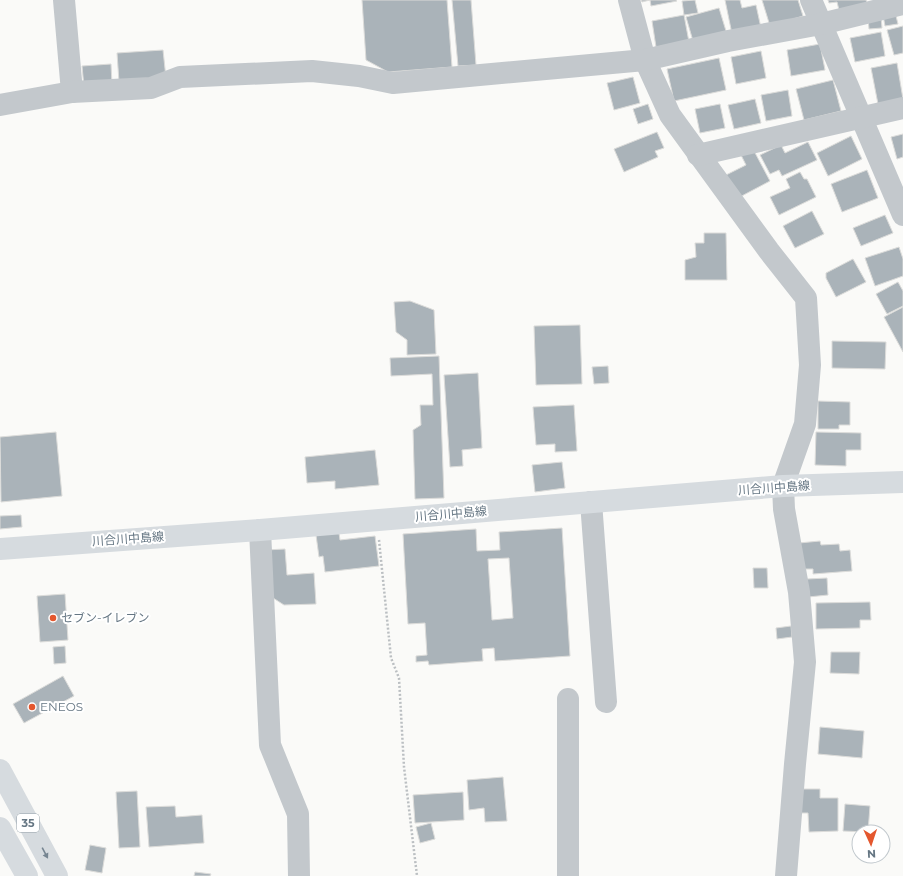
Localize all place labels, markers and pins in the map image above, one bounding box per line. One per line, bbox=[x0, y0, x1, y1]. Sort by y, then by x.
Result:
place label: セブン-イレブン bbox=[61, 610, 150, 625]
marker: セブン-イレブン bbox=[48, 613, 58, 623]
place label: ENEOS bbox=[40, 699, 83, 714]
marker: ENEOS bbox=[27, 702, 37, 712]

